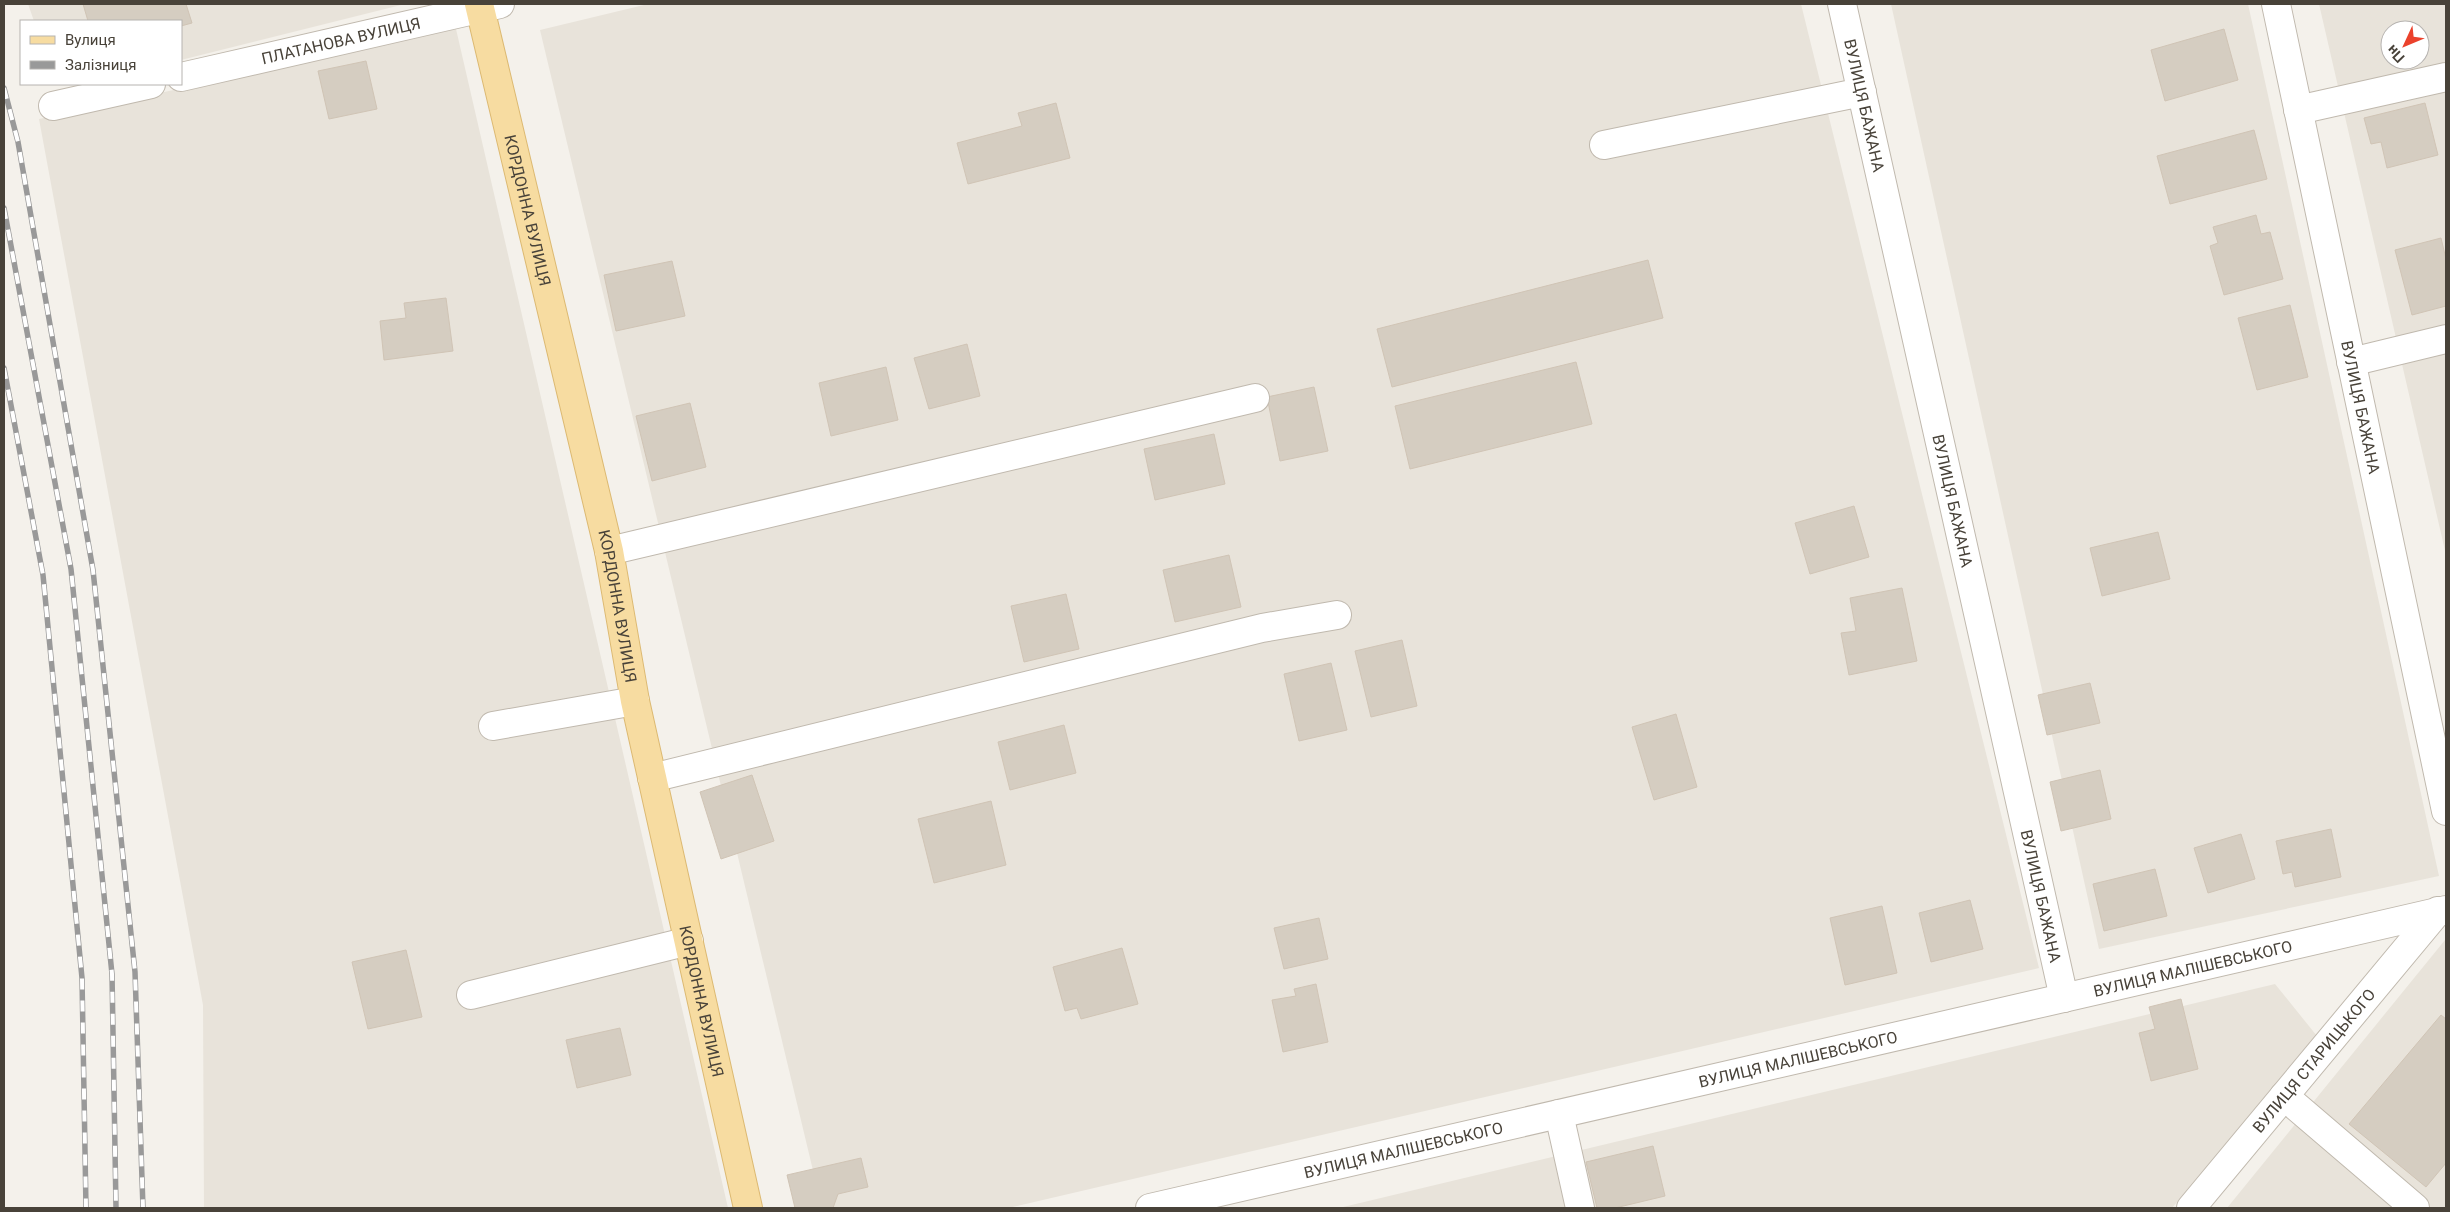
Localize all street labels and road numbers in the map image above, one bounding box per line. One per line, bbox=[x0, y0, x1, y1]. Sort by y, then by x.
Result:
street label: ПЛАТАНОВА ВУЛИЦЯ bbox=[260, 13, 422, 68]
street label: ВУЛИЦЯ БАЖАНА bbox=[1840, 37, 1888, 174]
street label: КОРДОННА ВУЛИЦЯ bbox=[500, 133, 555, 288]
street label: ВУЛИЦЯ БАЖАНА bbox=[2337, 339, 2384, 476]
street label: ВУЛИЦЯ БАЖАНА bbox=[1928, 433, 1977, 570]
street label: КОРДОННА ВУЛИЦЯ bbox=[594, 528, 641, 684]
street label: ВУЛИЦЯ БАЖАНА bbox=[2017, 828, 2065, 965]
street label: КОРДОННА ВУЛИЦЯ bbox=[675, 924, 728, 1079]
street label: ВУЛИЦЯ МАЛІШЕВСЬКОГО bbox=[2092, 937, 2294, 1001]
street label: ВУЛИЦЯ СТАРИЦЬКОГО bbox=[2249, 985, 2379, 1137]
street label: ВУЛИЦЯ МАЛІШЕВСЬКОГО bbox=[1697, 1027, 1900, 1092]
street label: ВУЛИЦЯ МАЛІШЕВСЬКОГО bbox=[1302, 1118, 1505, 1182]

